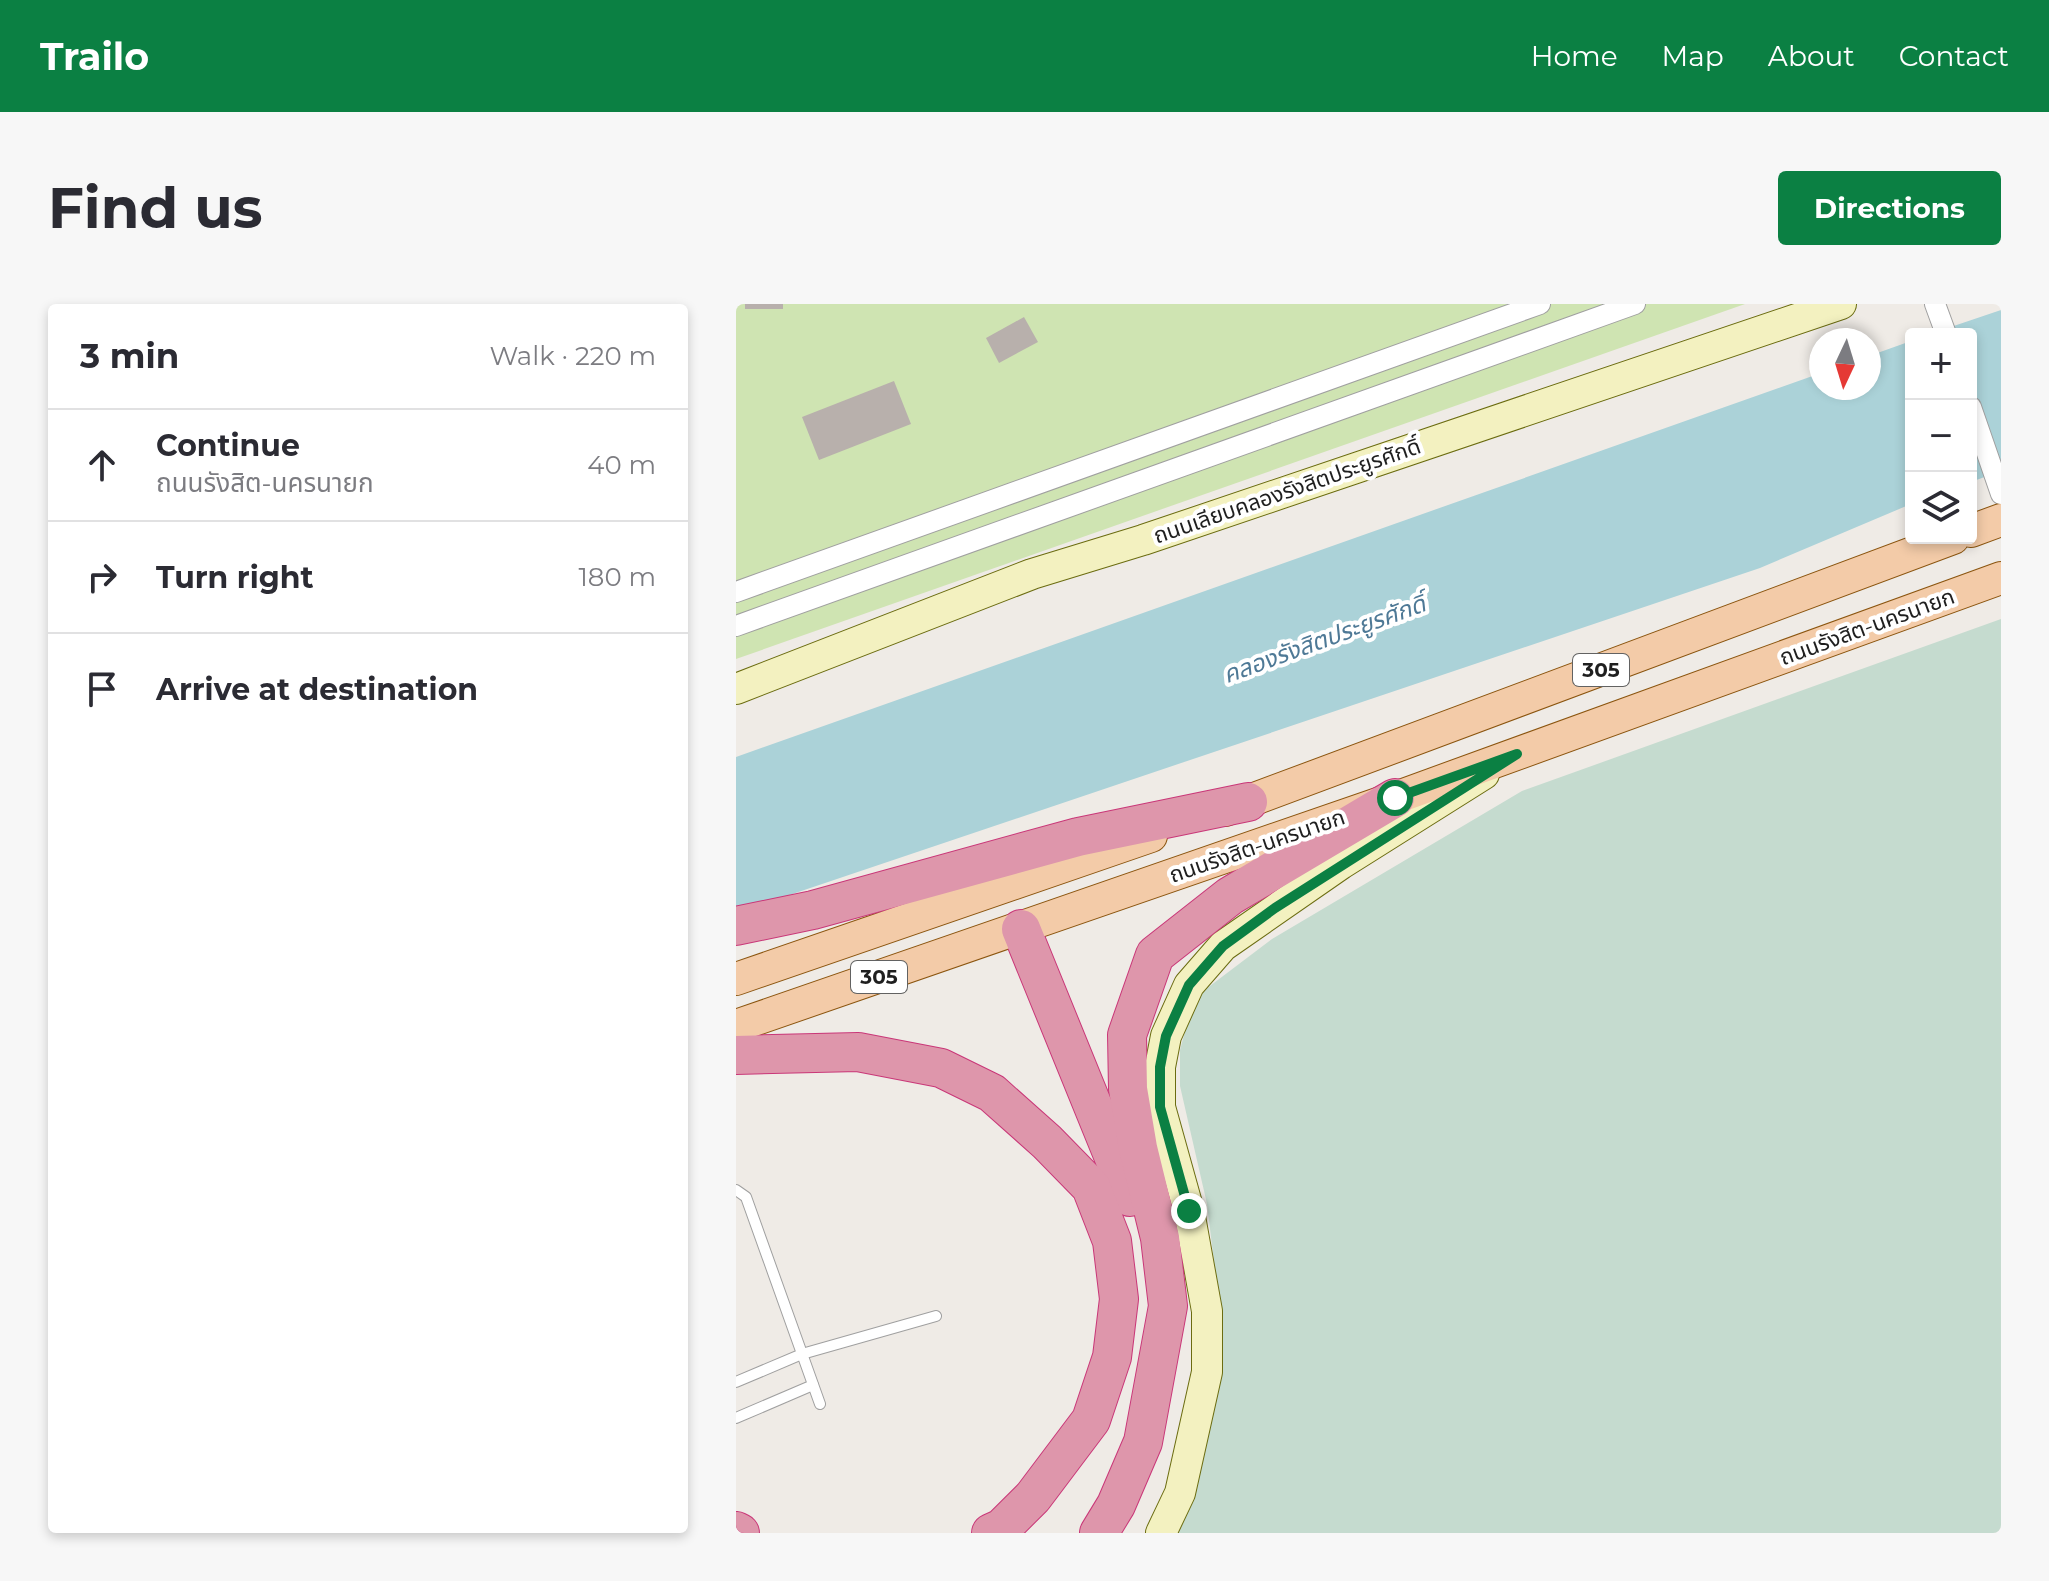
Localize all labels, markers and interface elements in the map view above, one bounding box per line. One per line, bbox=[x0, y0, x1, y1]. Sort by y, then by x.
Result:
text: Trailo bbox=[40, 33, 149, 80]
text: Home bbox=[1531, 39, 1618, 73]
text: Map bbox=[1662, 39, 1724, 73]
text: About bbox=[1768, 39, 1855, 73]
text: Contact bbox=[1899, 39, 2009, 73]
button: Directions bbox=[1778, 171, 2001, 245]
text: Find us bbox=[48, 174, 262, 242]
north arrow bbox=[1809, 328, 1881, 400]
map controls bbox=[1905, 328, 1977, 544]
button: + bbox=[1905, 328, 1977, 400]
text: 3 min bbox=[80, 335, 179, 377]
text: Walk · 220 m bbox=[489, 340, 656, 372]
button: − bbox=[1905, 400, 1977, 472]
text: Continue bbox=[156, 427, 300, 464]
street label: ถนนเลียบคลองรังสิตประยูรศักดิ์ bbox=[1150, 433, 1424, 549]
icon: ahead bbox=[80, 443, 124, 487]
text: 40 m bbox=[587, 449, 656, 481]
text: ถนนรังสิต-นครนายก bbox=[156, 467, 374, 499]
button: layers bbox=[1905, 472, 1977, 544]
icon: right bbox=[80, 555, 124, 599]
text: Turn right bbox=[156, 559, 313, 596]
text: 180 m bbox=[578, 561, 656, 593]
street label: ถนนรังสิต-นครนายก bbox=[1776, 583, 1958, 671]
water label: คลองรังสิตประยูรศักดิ์ bbox=[1219, 587, 1435, 690]
road number: 305 bbox=[1573, 654, 1629, 686]
icon: arrive bbox=[80, 667, 124, 711]
text: Arrive at destination bbox=[156, 671, 478, 708]
route start bbox=[1377, 780, 1413, 816]
street label: ถนนรังสิต-นครนายก bbox=[1166, 803, 1348, 889]
road number: 305 bbox=[851, 961, 907, 993]
route end bbox=[1171, 1193, 1207, 1229]

